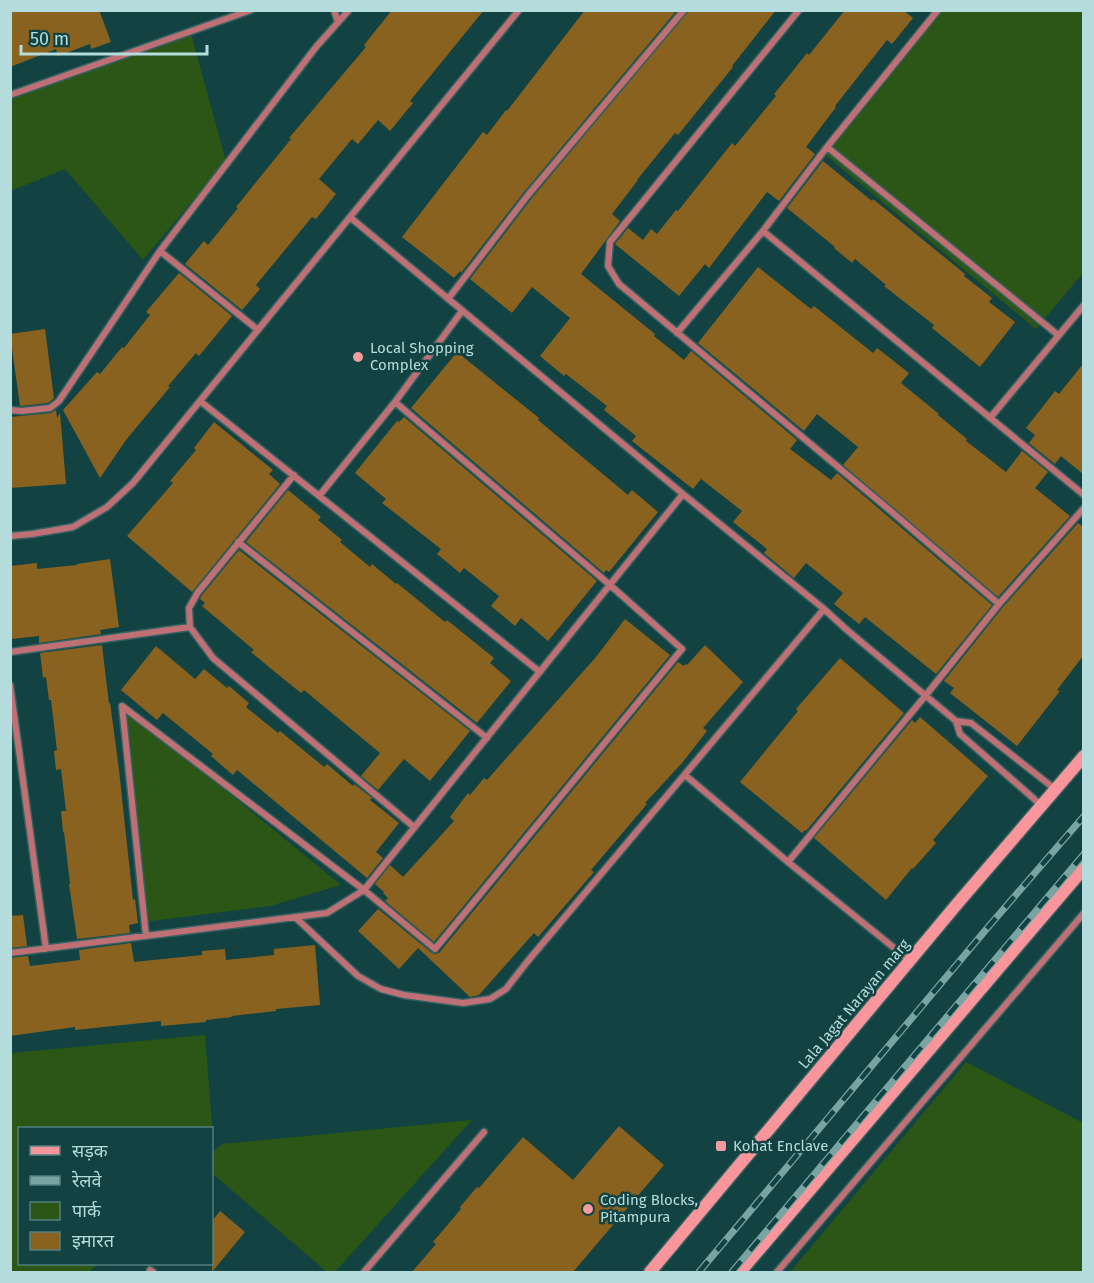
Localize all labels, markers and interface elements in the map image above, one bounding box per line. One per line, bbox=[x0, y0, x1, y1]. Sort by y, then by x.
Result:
scale bar bbox=[21, 18, 207, 56]
text: 50 m bbox=[30, 28, 69, 50]
place label: Local Shopping Complex bbox=[370, 339, 474, 374]
marker: Local Shopping Complex bbox=[351, 350, 365, 364]
street label: Lala Jagat Narayan marg bbox=[795, 935, 914, 1072]
legend bbox=[18, 1127, 213, 1265]
place label: Kohat Enclave bbox=[733, 1137, 828, 1155]
marker: Kohat Enclave bbox=[714, 1139, 728, 1153]
text: सड़क bbox=[72, 1140, 109, 1162]
text: रेलवे bbox=[71, 1170, 103, 1192]
place label: Coding Blocks, Pitampura bbox=[600, 1191, 698, 1226]
text: पार्क bbox=[72, 1200, 102, 1222]
marker: Coding Blocks, Pitampura bbox=[581, 1202, 595, 1216]
text: इमारत bbox=[72, 1230, 115, 1252]

